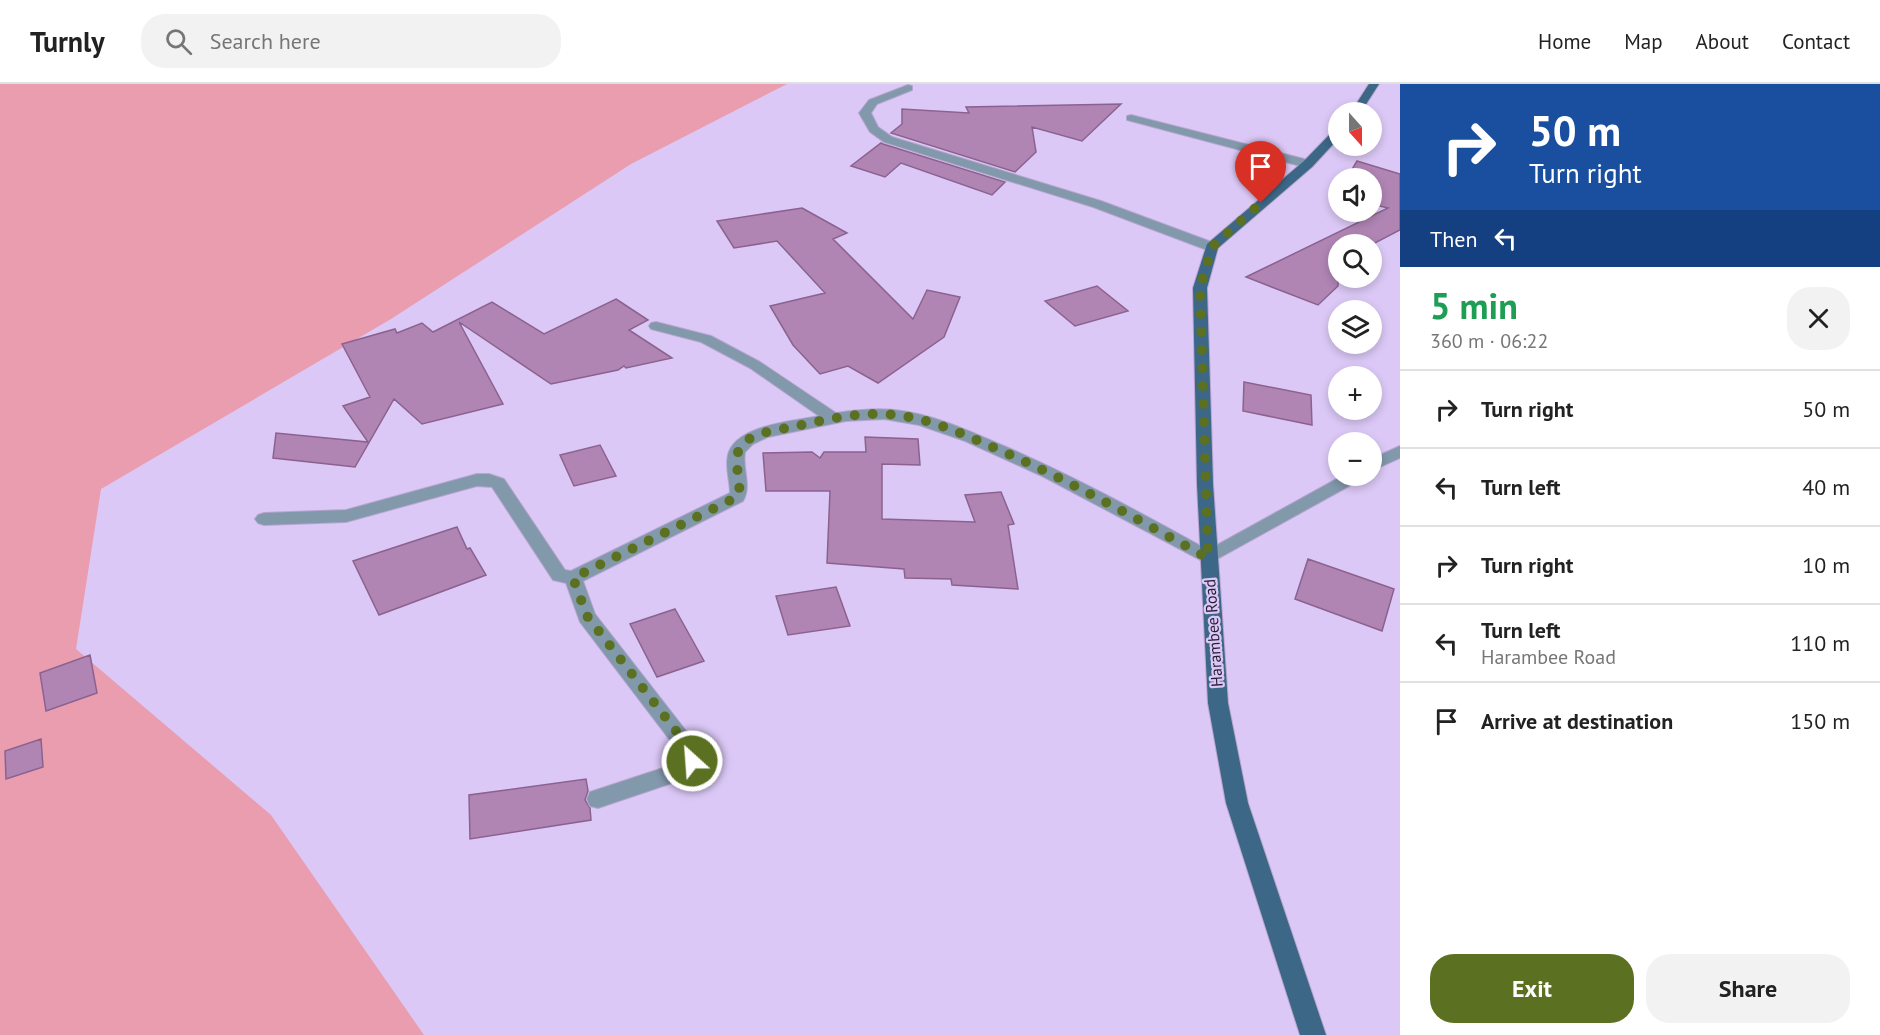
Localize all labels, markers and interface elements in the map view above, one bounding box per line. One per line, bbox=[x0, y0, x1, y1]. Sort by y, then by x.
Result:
search box bbox=[141, 14, 561, 68]
text: Turnly bbox=[30, 23, 105, 60]
icon: search bbox=[162, 25, 195, 58]
text: Search here bbox=[210, 27, 321, 55]
text: Home bbox=[1538, 28, 1591, 55]
text: Map bbox=[1624, 28, 1663, 55]
text: About bbox=[1696, 28, 1749, 55]
text: Contact bbox=[1782, 28, 1850, 55]
north arrow bbox=[1328, 102, 1382, 156]
map controls bbox=[1328, 102, 1382, 486]
text: 50 m bbox=[1529, 103, 1621, 158]
icon: right bbox=[1430, 108, 1508, 186]
pin bbox=[1235, 141, 1286, 203]
icon: arrive bbox=[1244, 150, 1277, 183]
text: Turn right bbox=[1529, 156, 1642, 190]
button: sound bbox=[1328, 168, 1382, 222]
icon: left bbox=[1489, 222, 1522, 255]
text: Then bbox=[1430, 225, 1477, 253]
button: search bbox=[1328, 234, 1382, 288]
text: 5 min bbox=[1430, 282, 1518, 329]
button: close bbox=[1787, 287, 1850, 350]
button: layers bbox=[1328, 300, 1382, 354]
text: 360 m · 06:22 bbox=[1430, 328, 1548, 354]
button: + bbox=[1328, 366, 1382, 420]
icon: right bbox=[1430, 393, 1463, 426]
text: Turn right bbox=[1481, 395, 1573, 423]
text: 50 m bbox=[1802, 395, 1850, 423]
button: − bbox=[1328, 432, 1382, 486]
icon: left bbox=[1430, 471, 1463, 504]
text: Turn left bbox=[1481, 473, 1561, 501]
text: 40 m bbox=[1802, 473, 1850, 501]
icon: right bbox=[1430, 549, 1463, 582]
text: Turn right bbox=[1481, 551, 1573, 579]
text: 10 m bbox=[1802, 551, 1850, 579]
street label: Harambee Road bbox=[1199, 578, 1227, 688]
text: Turn left bbox=[1481, 616, 1561, 644]
icon: left bbox=[1430, 627, 1463, 660]
text: 110 m bbox=[1790, 629, 1850, 657]
text: Harambee Road bbox=[1481, 644, 1616, 670]
icon: arrive bbox=[1430, 705, 1463, 738]
text: Arrive at destination bbox=[1481, 707, 1673, 735]
text: 150 m bbox=[1790, 707, 1850, 735]
position arrow bbox=[660, 729, 724, 793]
button: Exit bbox=[1430, 954, 1634, 1023]
button: Share bbox=[1646, 954, 1850, 1023]

